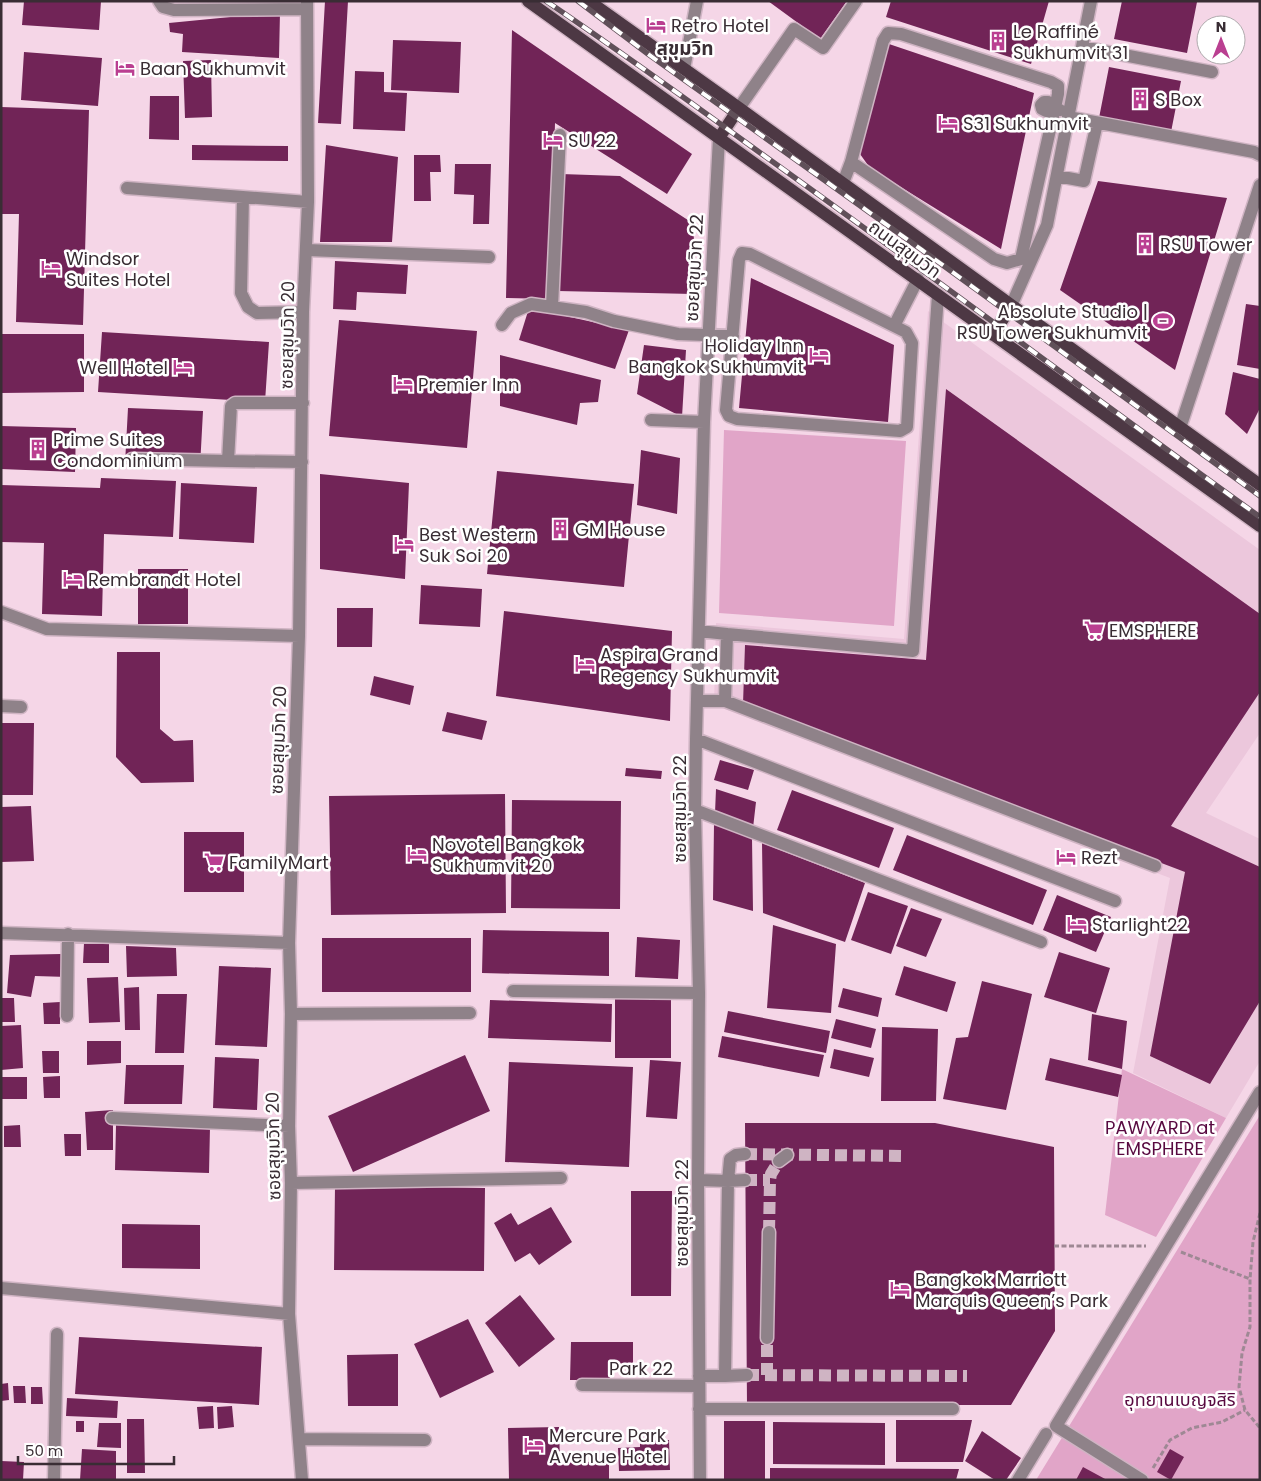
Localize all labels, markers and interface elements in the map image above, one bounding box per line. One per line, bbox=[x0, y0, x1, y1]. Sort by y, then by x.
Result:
place label: Retro Hotel bbox=[671, 13, 769, 38]
hotel icon: Retro Hotel bbox=[645, 14, 667, 36]
north arrow bbox=[1196, 15, 1246, 65]
text: N bbox=[1216, 17, 1226, 37]
place label: Le Raffiné Sukhumvit 31 bbox=[1013, 19, 1128, 65]
building icon: Le Raffiné Sukhumvit 31 bbox=[987, 30, 1009, 52]
district label: สุขุมวิท bbox=[657, 35, 713, 62]
place label: Baan Sukhumvit bbox=[140, 56, 286, 81]
hotel icon: Baan Sukhumvit bbox=[114, 57, 136, 79]
place label: S Box bbox=[1155, 87, 1202, 112]
building icon: S Box bbox=[1129, 88, 1151, 110]
place label: S31 Sukhumvit bbox=[963, 111, 1089, 136]
hotel icon: S31 Sukhumvit bbox=[937, 112, 959, 134]
place label: SU 22 bbox=[568, 128, 616, 153]
hotel icon: SU 22 bbox=[542, 129, 564, 151]
street label: ซอยสุขุมวิท 22 bbox=[679, 214, 709, 322]
street label: ถนนสุขุมวิท bbox=[864, 214, 946, 284]
place label: RSU Tower bbox=[1160, 232, 1253, 257]
building icon: RSU Tower bbox=[1134, 233, 1156, 255]
place label: Windsor Suites Hotel bbox=[66, 246, 171, 292]
hotel icon: Windsor Suites Hotel bbox=[40, 257, 62, 279]
street label: ซอยสุขุมวิท 20 bbox=[274, 281, 300, 389]
place label: Absolute Studio | RSU Tower Sukhumvit bbox=[957, 299, 1148, 345]
sports icon: Absolute Studio | RSU Tower Sukhumvit bbox=[1152, 310, 1174, 332]
place label: Holiday Inn Bangkok Sukhumvit bbox=[628, 333, 804, 379]
hotel icon: Holiday Inn Bangkok Sukhumvit bbox=[808, 344, 830, 366]
place label: Well Hotel bbox=[79, 355, 168, 380]
hotel icon: Well Hotel bbox=[172, 356, 194, 378]
place label: Premier Inn bbox=[418, 372, 519, 397]
hotel icon: Premier Inn bbox=[392, 373, 414, 395]
place label: Prime Suites Condominium bbox=[53, 427, 183, 473]
building icon: Prime Suites Condominium bbox=[27, 438, 49, 460]
place label: GM House bbox=[575, 517, 665, 542]
building icon: GM House bbox=[549, 518, 571, 540]
place label: Best Western Suk Soi 20 bbox=[419, 522, 536, 568]
hotel icon: Best Western Suk Soi 20 bbox=[393, 533, 415, 555]
place label: Rembrandt Hotel bbox=[88, 567, 241, 592]
hotel icon: Rembrandt Hotel bbox=[62, 568, 84, 590]
place label: EMSPHERE bbox=[1109, 618, 1197, 643]
supermarket icon: EMSPHERE bbox=[1083, 619, 1105, 641]
place label: Aspira Grand Regency Sukhumvit bbox=[600, 642, 777, 688]
hotel icon: Aspira Grand Regency Sukhumvit bbox=[574, 653, 596, 675]
street label: ซอยสุขุมวิท 20 bbox=[264, 685, 292, 795]
street label: ซอยสุขุมวิท 22 bbox=[667, 755, 692, 863]
place label: Novotel Bangkok Sukhumvit 20 bbox=[432, 832, 582, 878]
hotel icon: Novotel Bangkok Sukhumvit 20 bbox=[406, 843, 428, 865]
place label: Rezt bbox=[1081, 845, 1118, 870]
hotel icon: Rezt bbox=[1055, 846, 1077, 868]
place label: FamilyMart bbox=[229, 850, 329, 875]
supermarket icon: FamilyMart bbox=[203, 851, 225, 873]
place label: Starlight22 bbox=[1092, 912, 1188, 937]
hotel icon: Starlight22 bbox=[1066, 913, 1088, 935]
street label: ซอยสุขุมวิท 20 bbox=[260, 1092, 286, 1200]
park label: PAWYARD at EMSPHERE bbox=[1105, 1115, 1215, 1161]
street label: ซอยสุขุมวิท 22 bbox=[669, 1159, 694, 1267]
place label: Bangkok Marriott Marquis Queen’s Park bbox=[915, 1267, 1109, 1313]
hotel icon: Bangkok Marriott Marquis Queen’s Park bbox=[889, 1278, 911, 1300]
street label: Park 22 bbox=[609, 1356, 673, 1381]
park label: อุทยานเบญจสิริ bbox=[1124, 1387, 1236, 1412]
place label: Mercure Park Avenue Hotel bbox=[549, 1423, 668, 1469]
scale bar bbox=[18, 1434, 174, 1466]
hotel icon: Mercure Park Avenue Hotel bbox=[523, 1434, 545, 1456]
text: 50 m bbox=[25, 1440, 63, 1461]

